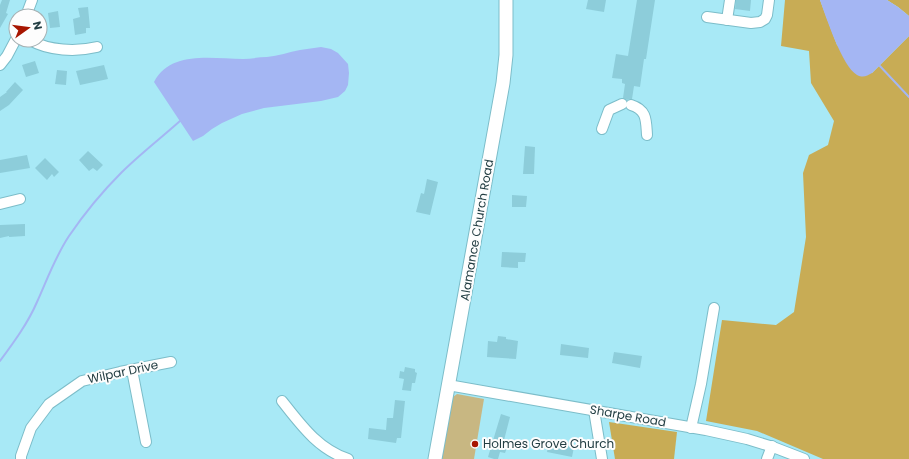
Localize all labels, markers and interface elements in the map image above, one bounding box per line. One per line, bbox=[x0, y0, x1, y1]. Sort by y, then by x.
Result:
north arrow bbox=[8, 8, 48, 48]
text: N bbox=[29, 20, 46, 32]
street label: Alamance Church Road bbox=[456, 158, 497, 302]
street label: Wilpar Drive bbox=[86, 356, 160, 387]
street label: Sharpe Road bbox=[589, 400, 668, 431]
place label: Holmes Grove Church bbox=[483, 435, 614, 452]
marker: Holmes Grove Church bbox=[470, 439, 480, 449]

